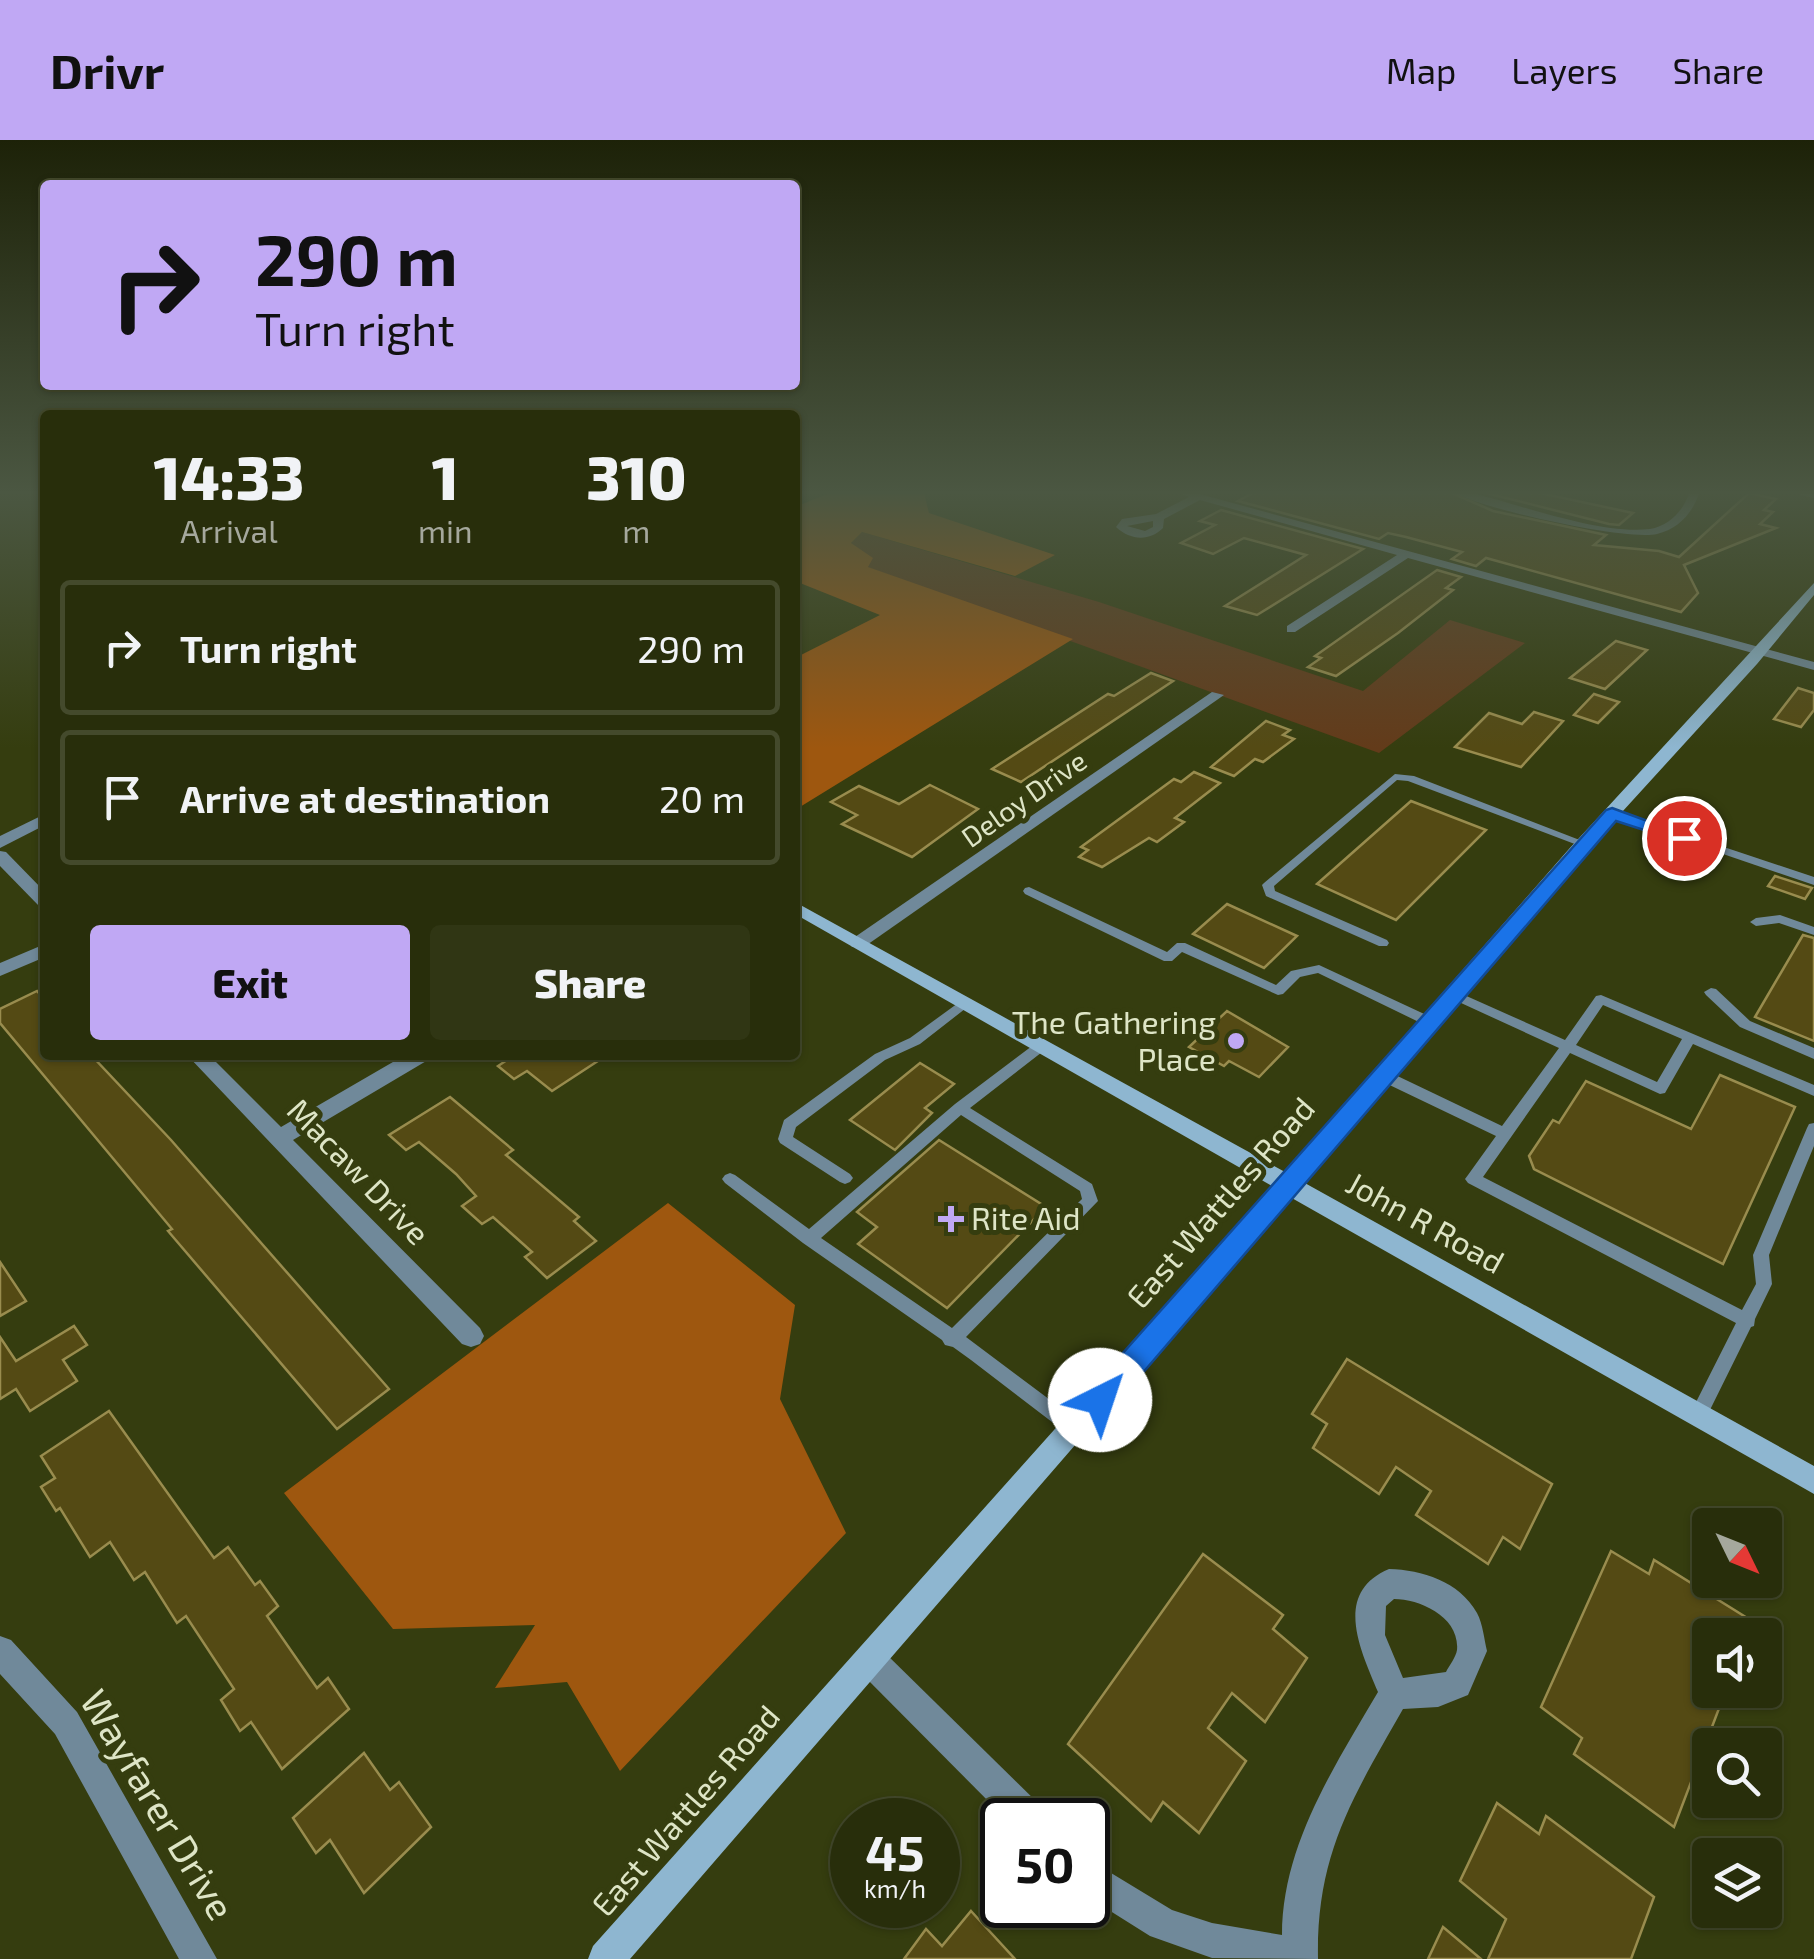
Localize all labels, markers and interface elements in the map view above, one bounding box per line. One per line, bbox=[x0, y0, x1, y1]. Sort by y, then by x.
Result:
text: Drivr bbox=[50, 41, 164, 99]
text: Map bbox=[1386, 49, 1456, 91]
text: Layers bbox=[1511, 49, 1617, 91]
text: Share bbox=[1672, 49, 1764, 91]
text: 290 m bbox=[255, 216, 458, 300]
icon: right bbox=[90, 220, 220, 350]
text: Turn right bbox=[255, 301, 455, 355]
text: 14:33 bbox=[154, 440, 304, 512]
text: 1 bbox=[432, 440, 459, 512]
text: 310 bbox=[586, 440, 686, 512]
text: Arrival bbox=[180, 511, 278, 549]
text: min bbox=[418, 511, 473, 549]
text: m bbox=[622, 511, 650, 549]
icon: right bbox=[95, 620, 150, 675]
text: Turn right bbox=[180, 625, 357, 671]
text: 290 m bbox=[637, 625, 745, 671]
street label: Deloy Drive bbox=[954, 743, 1092, 854]
icon: arrive bbox=[95, 770, 150, 825]
text: Arrive at destination bbox=[180, 775, 550, 821]
text: 20 m bbox=[659, 775, 745, 821]
pin bbox=[1642, 796, 1727, 881]
icon: arrive bbox=[1657, 811, 1712, 866]
button: Exit bbox=[90, 925, 410, 1040]
button: Share bbox=[430, 925, 750, 1040]
place label: The Gathering Place bbox=[1012, 1002, 1216, 1077]
marker: The Gathering Place bbox=[1225, 1030, 1247, 1052]
street label: East Wattles Road bbox=[1118, 1089, 1321, 1315]
street label: Macaw Drive bbox=[281, 1090, 438, 1251]
street label: John R Road bbox=[1341, 1162, 1511, 1280]
place label: Rite Aid bbox=[971, 1198, 1081, 1236]
marker: Rite Aid bbox=[940, 1208, 962, 1230]
position arrow bbox=[1048, 1348, 1152, 1452]
north arrow bbox=[1692, 1508, 1782, 1598]
map controls bbox=[1692, 1508, 1782, 1928]
button: sound bbox=[1692, 1618, 1782, 1708]
street label: Wayfarer Drive bbox=[72, 1681, 245, 1927]
street label: East Wattles Road bbox=[583, 1697, 786, 1923]
button: search bbox=[1692, 1728, 1782, 1818]
speed limit sign: 50 bbox=[980, 1798, 1110, 1928]
text: 45 bbox=[865, 1821, 925, 1881]
button: layers bbox=[1692, 1838, 1782, 1928]
text: km/h bbox=[864, 1873, 926, 1903]

